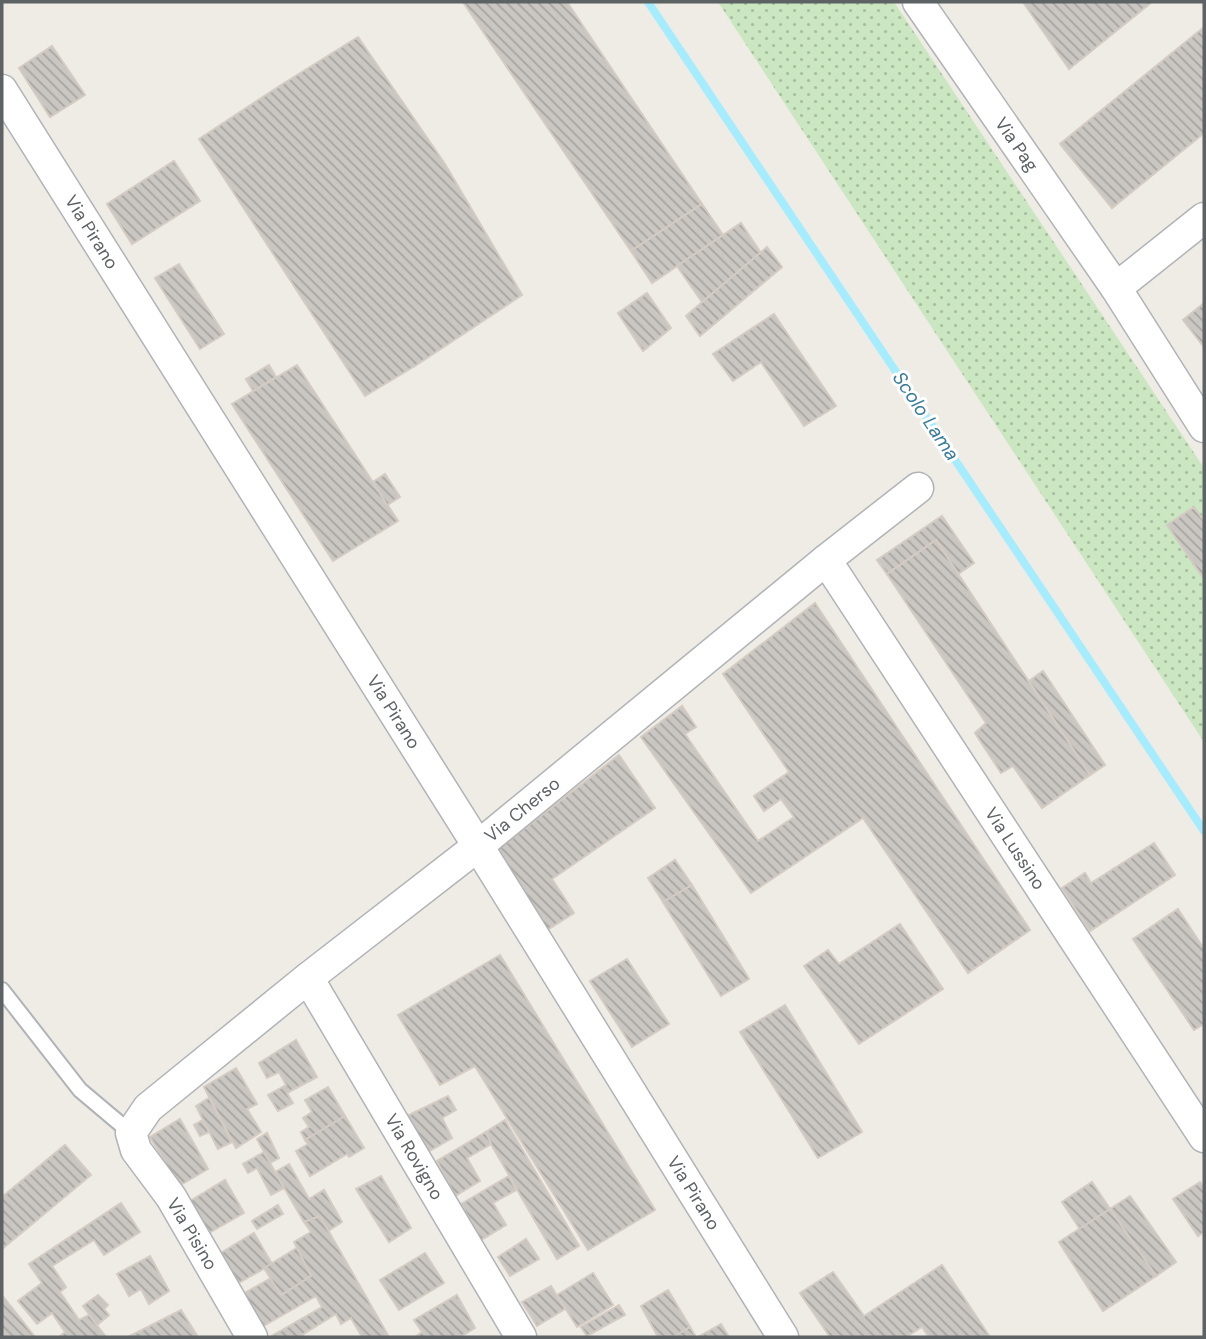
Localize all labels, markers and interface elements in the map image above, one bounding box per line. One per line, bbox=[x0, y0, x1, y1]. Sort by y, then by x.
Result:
street label: Via Pag bbox=[989, 112, 1044, 176]
street label: Via Pirano bbox=[59, 191, 124, 274]
water label: Scolo Lama bbox=[887, 367, 965, 465]
street label: Via Pirano bbox=[361, 670, 426, 754]
street label: Via Cherso bbox=[480, 771, 565, 848]
street label: Via Lussino bbox=[979, 803, 1051, 895]
street label: Via Rovigno bbox=[379, 1109, 449, 1204]
street label: Via Pirano bbox=[661, 1151, 726, 1235]
street label: Via Pisino bbox=[161, 1193, 223, 1275]

